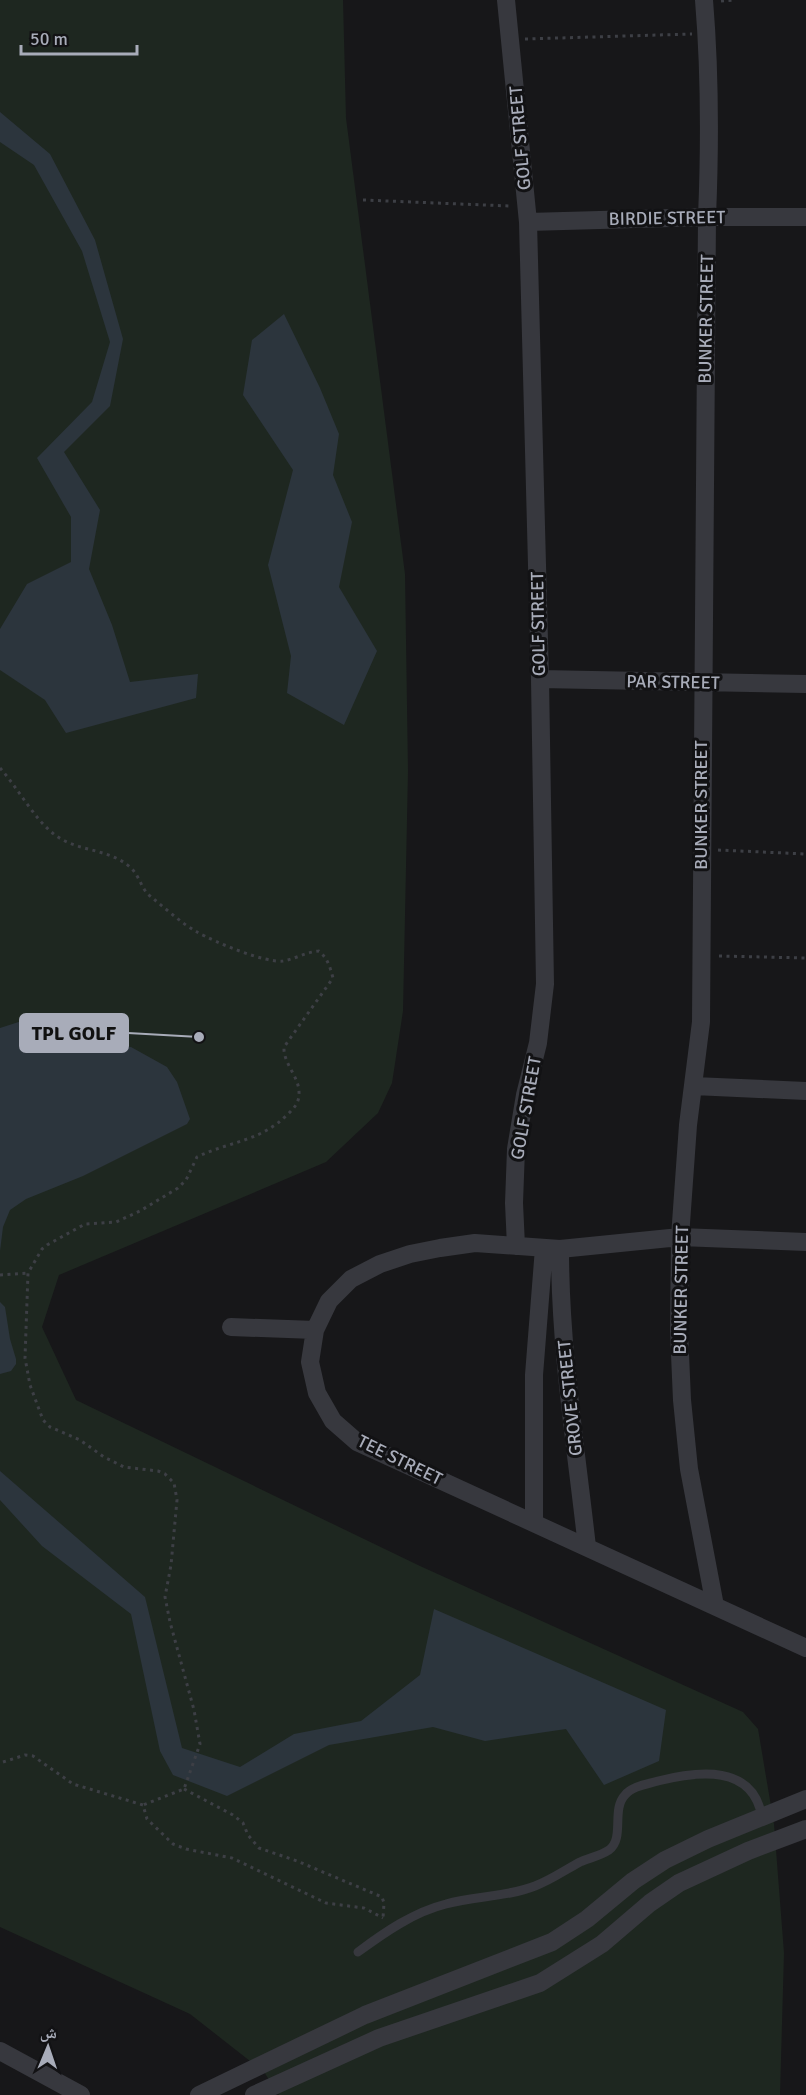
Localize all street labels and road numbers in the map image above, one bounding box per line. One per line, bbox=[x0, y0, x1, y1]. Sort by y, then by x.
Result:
street label: GOLF STREET bbox=[504, 85, 536, 191]
street label: BIRDIE STREET bbox=[609, 206, 726, 230]
street label: BUNKER STREET bbox=[694, 254, 718, 384]
street label: GOLF STREET bbox=[526, 571, 550, 676]
street label: PAR STREET bbox=[626, 670, 720, 694]
street label: BUNKER STREET bbox=[690, 740, 712, 870]
street label: GOLF STREET bbox=[506, 1055, 546, 1161]
street label: BUNKER STREET bbox=[669, 1225, 693, 1355]
street label: GROVE STREET bbox=[553, 1339, 587, 1457]
street label: TEE STREET bbox=[354, 1430, 446, 1490]

